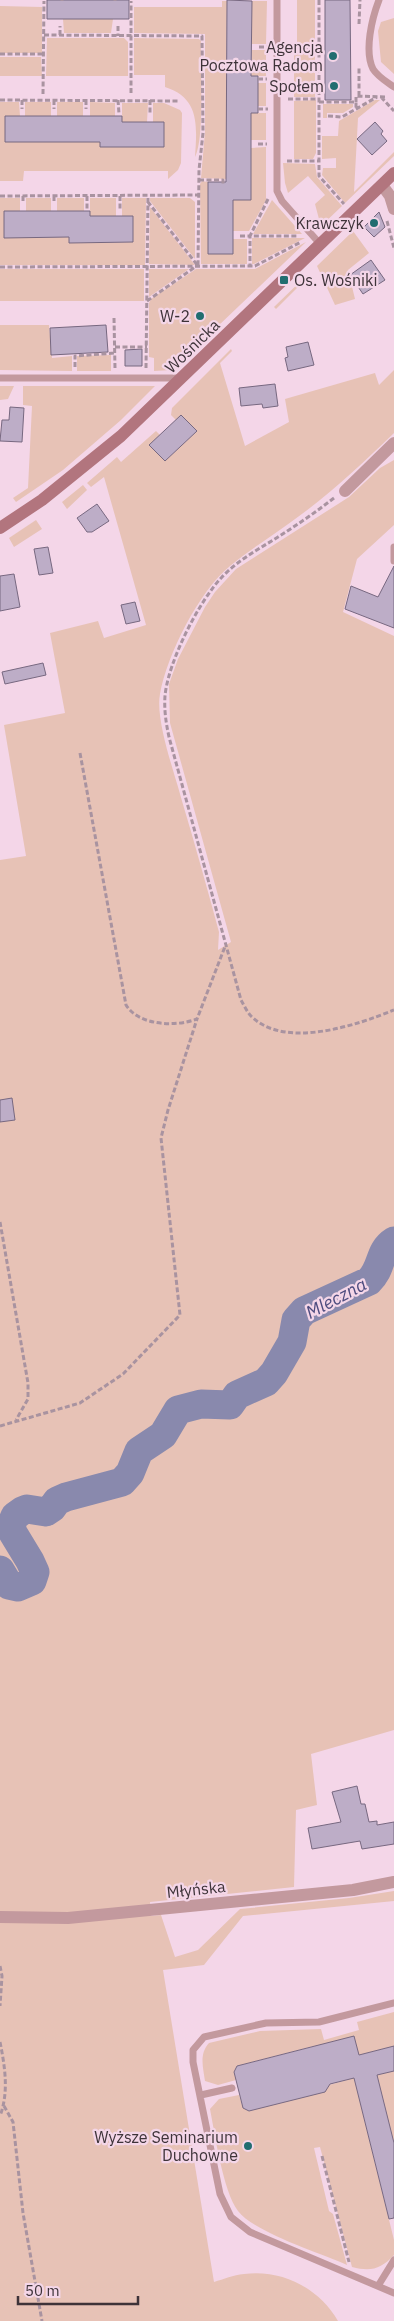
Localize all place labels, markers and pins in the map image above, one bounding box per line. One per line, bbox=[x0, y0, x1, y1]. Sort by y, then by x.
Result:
place label: Agencja Pocztowa Radom bbox=[199, 37, 323, 75]
marker: Agencja Pocztowa Radom bbox=[327, 50, 339, 62]
place label: Społem bbox=[269, 76, 324, 96]
marker: Społem bbox=[328, 80, 340, 92]
place label: Krawczyk bbox=[296, 213, 365, 233]
marker: Krawczyk bbox=[368, 217, 380, 229]
place label: Os. Wośniki bbox=[294, 270, 377, 290]
marker: Os. Wośniki bbox=[278, 274, 290, 286]
place label: W-2 bbox=[160, 306, 190, 326]
marker: W-2 bbox=[194, 310, 206, 322]
place label: Wyższe Seminarium Duchowne bbox=[94, 2127, 238, 2165]
marker: Wyższe Seminarium Duchowne bbox=[242, 2140, 254, 2152]

